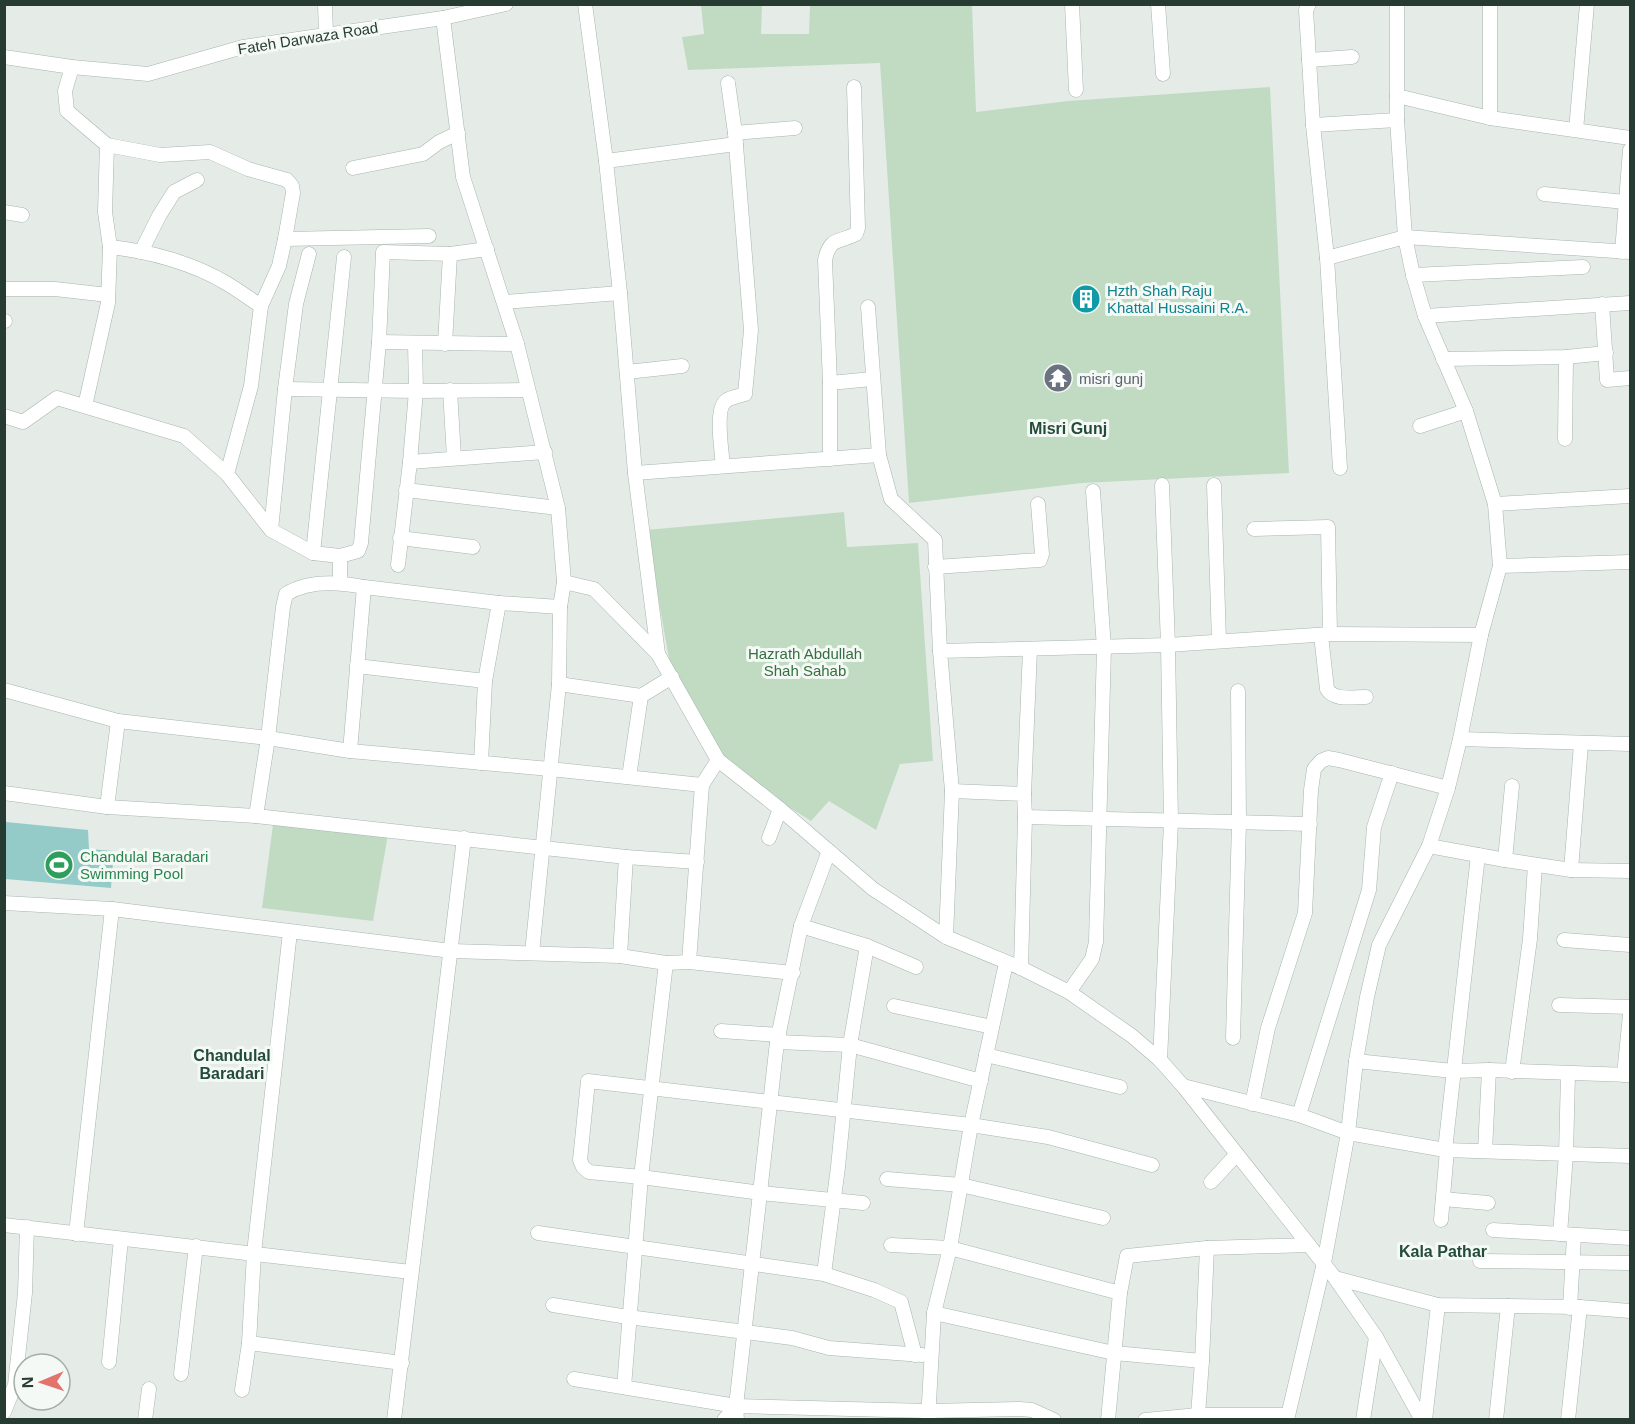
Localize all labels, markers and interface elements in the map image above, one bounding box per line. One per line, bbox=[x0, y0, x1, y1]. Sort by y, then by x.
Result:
street label: Fateh Darwaza Road bbox=[237, 19, 379, 57]
place label: Hzth Shah Raju Khattal Hussaini R.A. bbox=[1107, 282, 1249, 316]
building icon: Hzth Shah Raju Khattal Hussaini R.A. bbox=[1070, 283, 1102, 315]
temple icon: misri gunj bbox=[1042, 362, 1074, 394]
place label: misri gunj bbox=[1079, 370, 1143, 387]
district label: Misri Gunj bbox=[1029, 420, 1107, 437]
park label: Hazrath Abdullah Shah Sahab bbox=[748, 645, 862, 679]
place label: Chandulal Baradari Swimming Pool bbox=[80, 848, 208, 882]
sports icon: Chandulal Baradari Swimming Pool bbox=[43, 849, 75, 881]
district label: Chandulal Baradari bbox=[193, 1047, 271, 1082]
district label: Kala Pathar bbox=[1399, 1243, 1487, 1260]
north arrow bbox=[12, 1352, 72, 1412]
text: N bbox=[19, 1376, 36, 1389]

